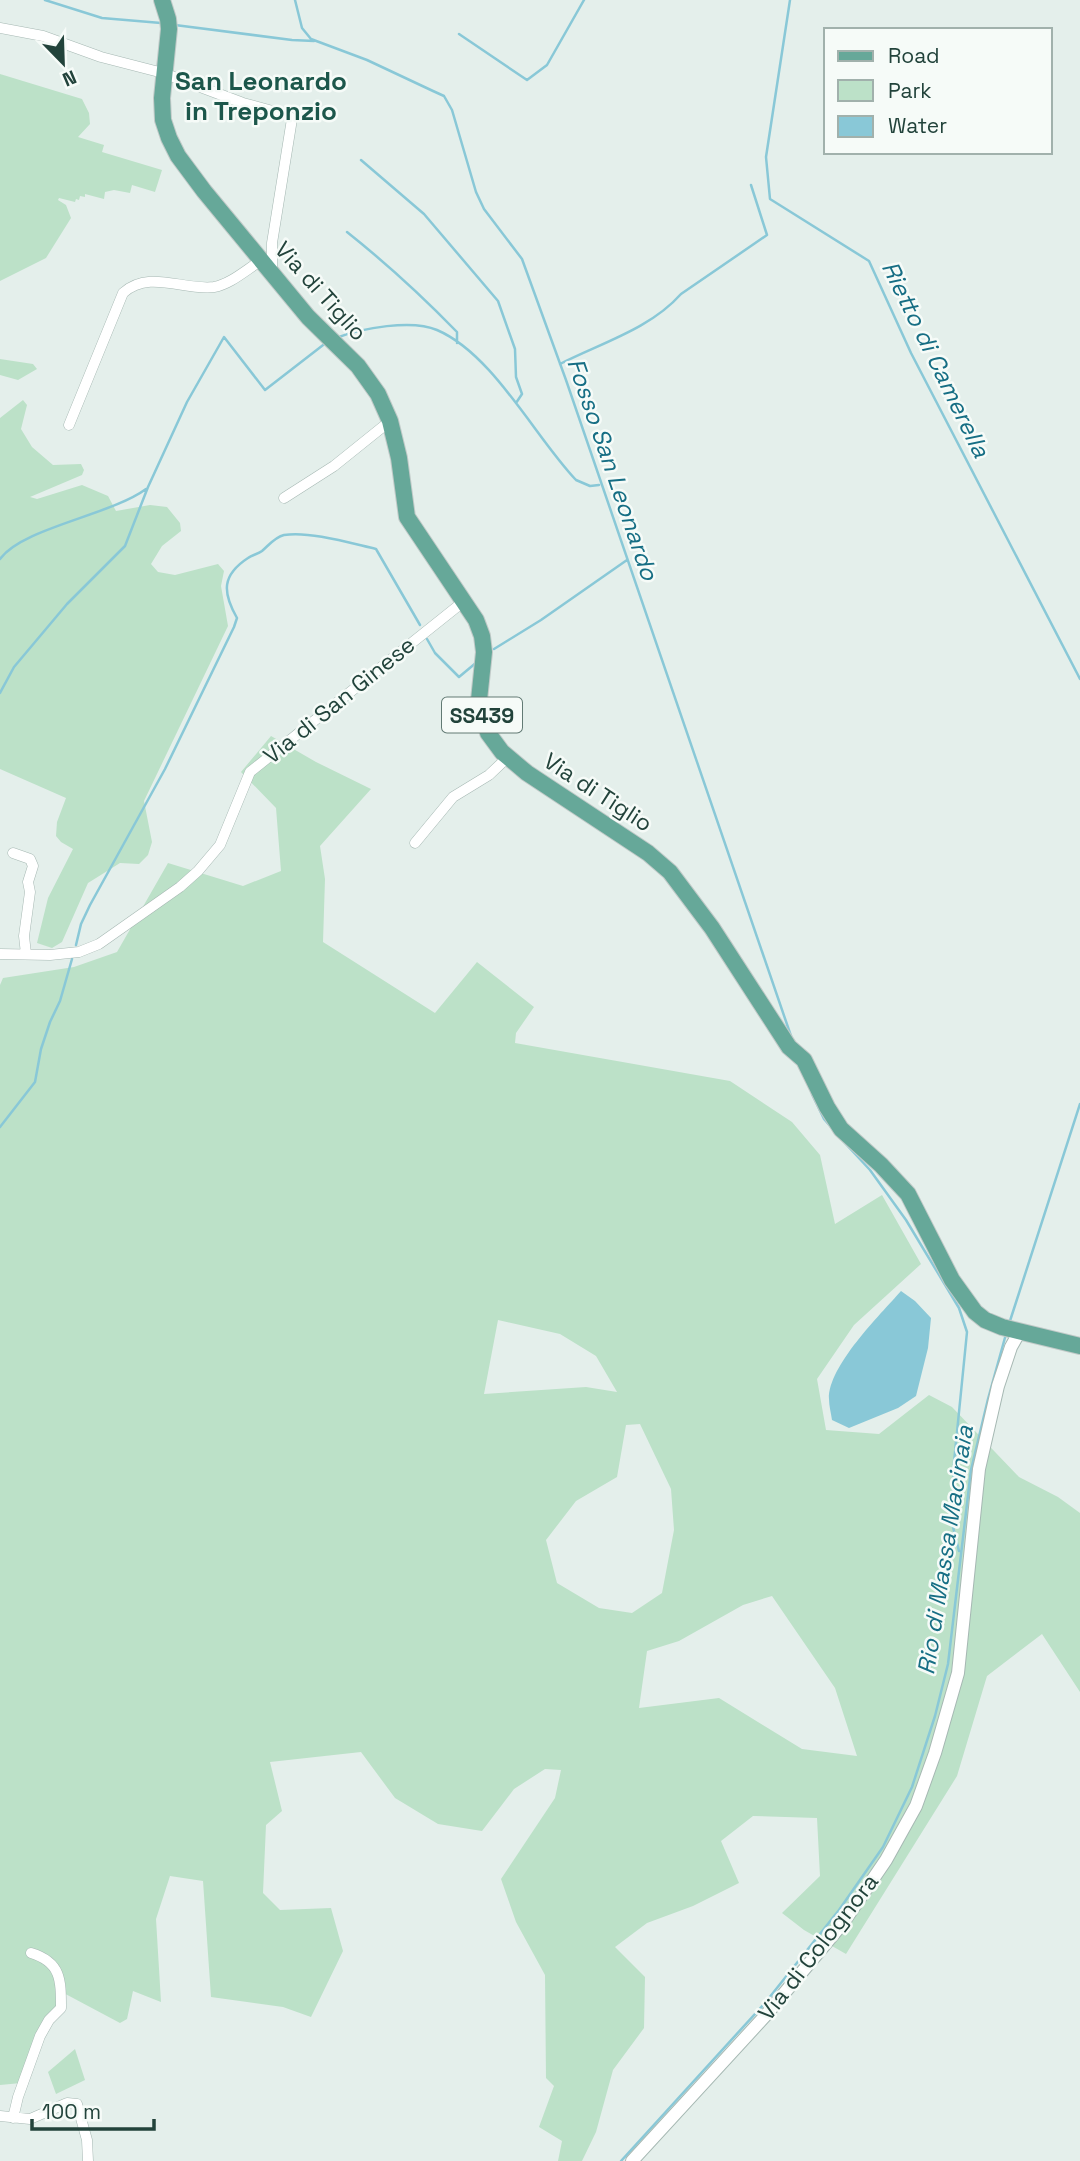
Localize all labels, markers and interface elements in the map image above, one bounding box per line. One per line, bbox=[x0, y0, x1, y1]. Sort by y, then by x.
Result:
north arrow bbox=[28, 28, 98, 98]
legend bbox=[824, 28, 1052, 154]
text: Road bbox=[888, 42, 940, 69]
text: N bbox=[59, 64, 80, 92]
district label: San Leonardo in Treponzio bbox=[175, 64, 347, 128]
text: Park bbox=[888, 77, 932, 104]
text: Water bbox=[888, 112, 947, 139]
street label: Via di Tiglio bbox=[268, 235, 374, 347]
water label: Rietto di Camerella bbox=[875, 256, 997, 463]
water label: Fosso San Leonardo bbox=[560, 354, 666, 585]
street label: Via di San Ginese bbox=[257, 630, 421, 770]
road number: SS439 bbox=[442, 698, 522, 732]
street label: Via di Tiglio bbox=[538, 746, 658, 838]
water label: Rio di Massa Macinaia bbox=[910, 1423, 980, 1677]
street label: Via di Colognora bbox=[751, 1867, 885, 2027]
scale bar bbox=[32, 2088, 154, 2132]
text: 100 m bbox=[42, 2098, 101, 2125]

